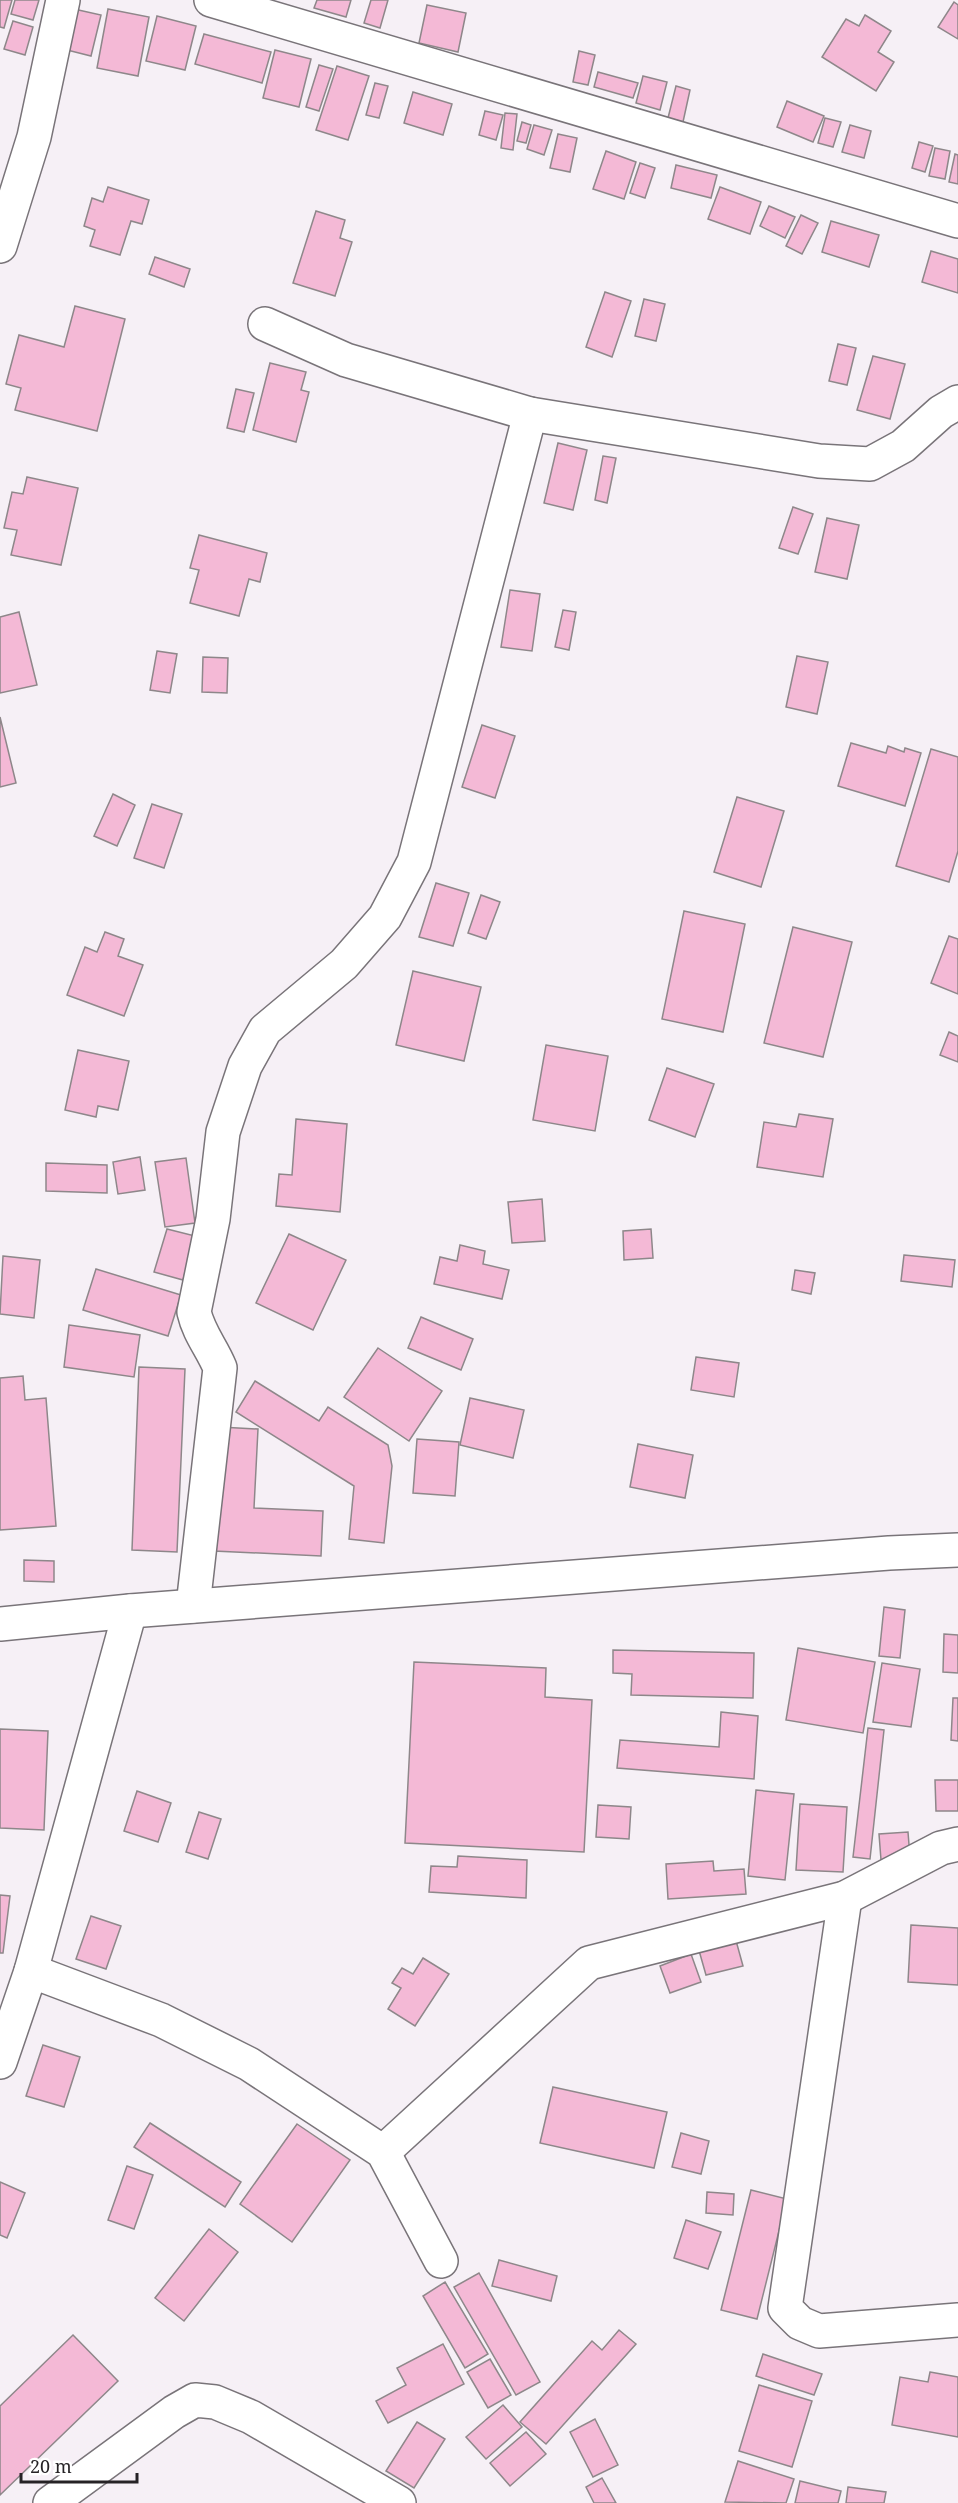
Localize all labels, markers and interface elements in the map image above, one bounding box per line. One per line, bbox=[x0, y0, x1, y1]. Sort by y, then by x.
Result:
scale bar bbox=[21, 2446, 136, 2484]
text: 20 m bbox=[30, 2454, 72, 2478]

